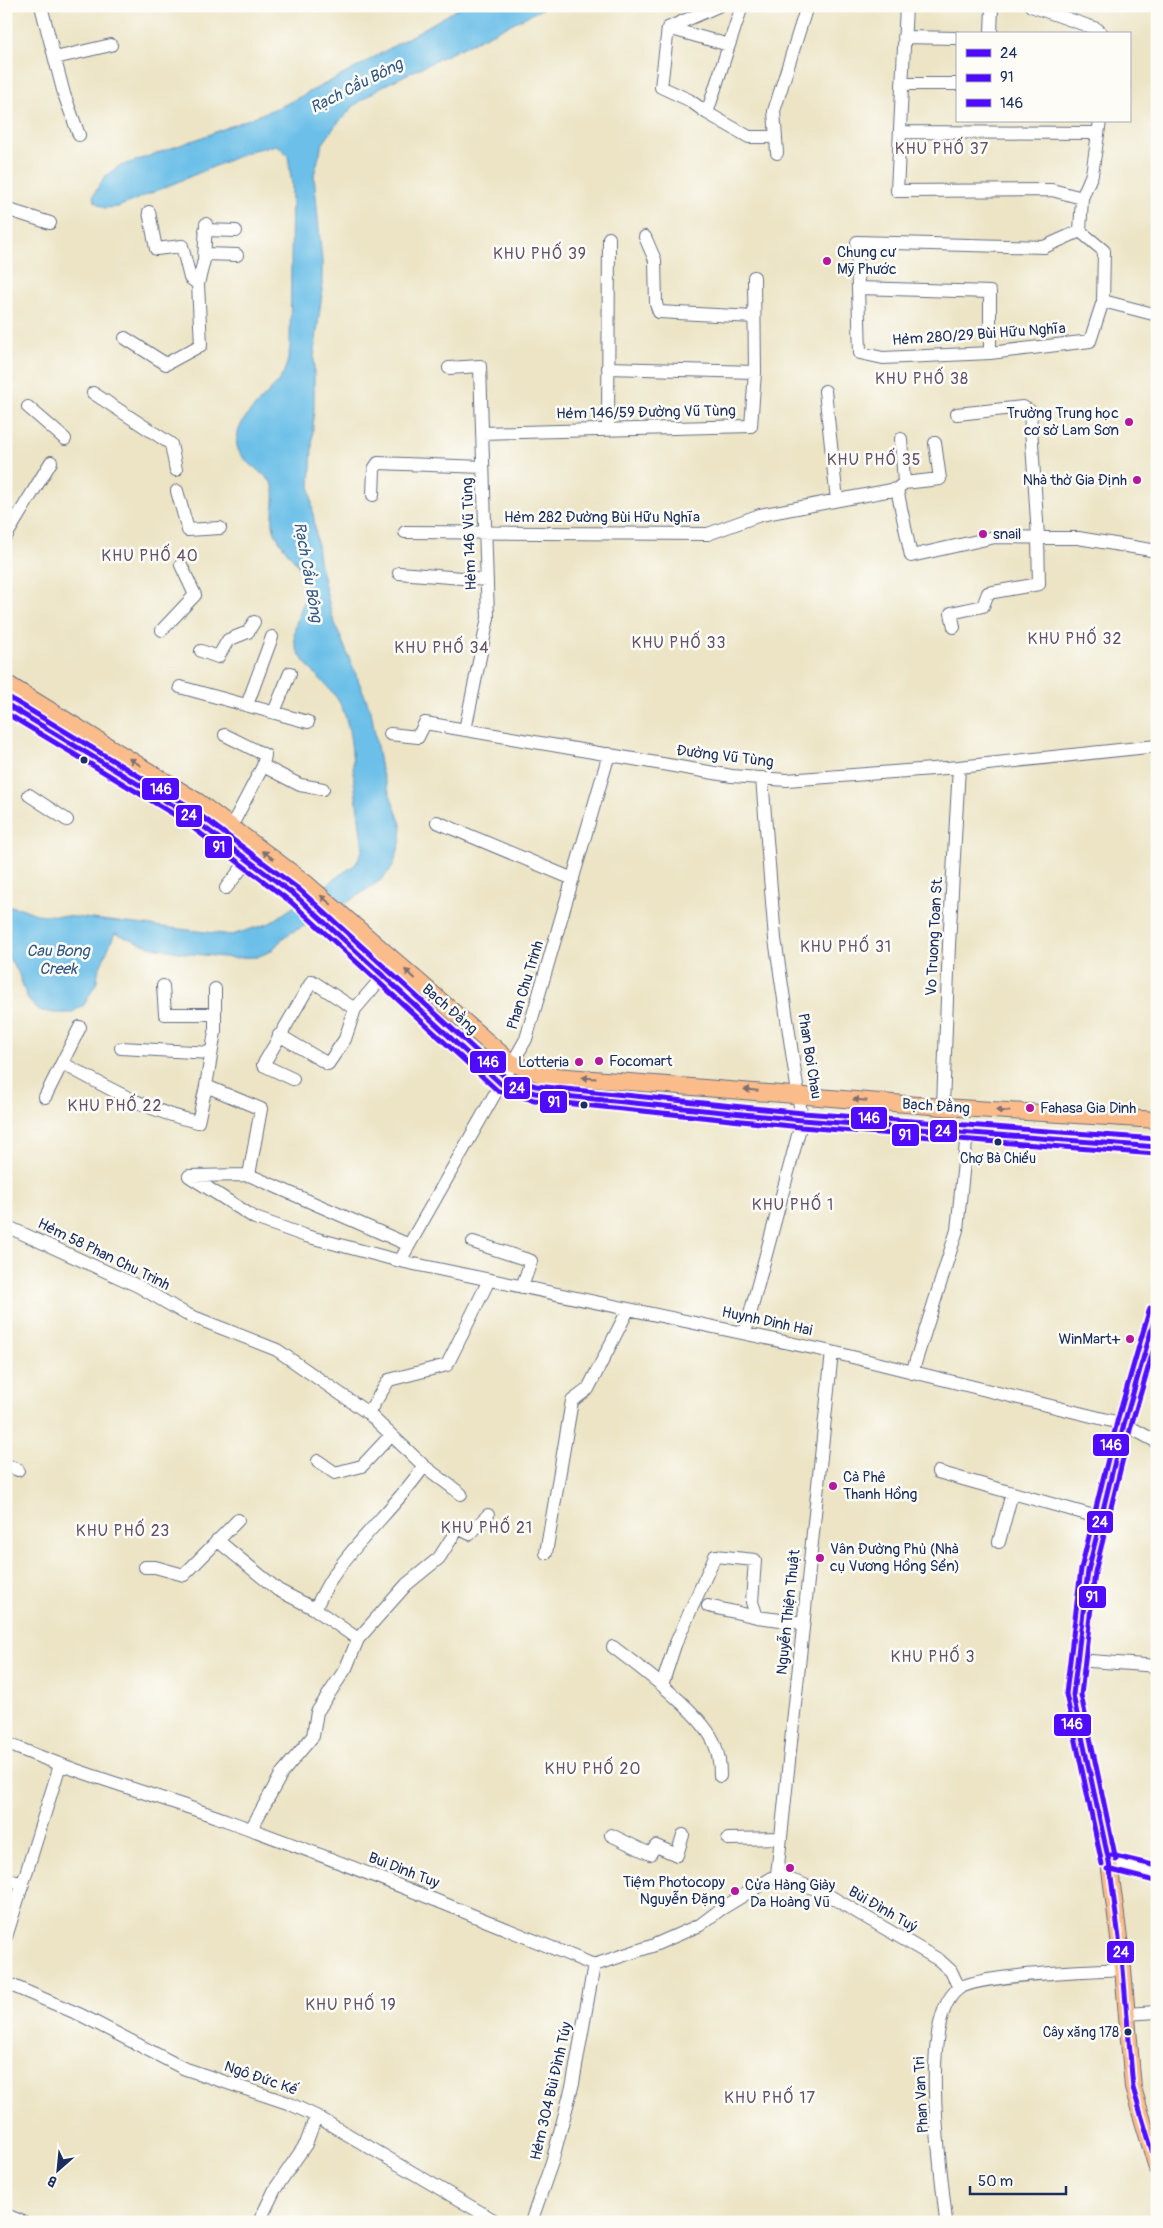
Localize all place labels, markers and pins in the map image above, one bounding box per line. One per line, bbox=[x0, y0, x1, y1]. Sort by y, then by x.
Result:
place label: Chung cư Mỹ Phước bbox=[837, 243, 897, 279]
marker: Chung cư Mỹ Phước bbox=[821, 255, 833, 267]
place label: Trường Trung học cơ sở Lam Sơn bbox=[1006, 404, 1119, 440]
marker: Trường Trung học cơ sở Lam Sơn bbox=[1123, 416, 1135, 428]
place label: Nhà thờ Gia Định bbox=[1023, 471, 1127, 490]
marker: Nhà thờ Gia Định bbox=[1131, 474, 1143, 486]
place label: snail bbox=[993, 525, 1021, 544]
marker: snail bbox=[977, 528, 989, 540]
unlabelled marker bbox=[79, 755, 89, 765]
place label: Focomart bbox=[609, 1052, 673, 1071]
place label: Lotteria bbox=[518, 1053, 569, 1072]
marker: Focomart bbox=[593, 1055, 605, 1067]
marker: Lotteria bbox=[573, 1056, 585, 1068]
place label: Fahasa Gia Dinh bbox=[1040, 1099, 1136, 1118]
unlabelled marker bbox=[579, 1100, 589, 1110]
marker: Fahasa Gia Dinh bbox=[1024, 1102, 1036, 1114]
marker: Chợ Bà Chiểu bbox=[993, 1137, 1003, 1147]
place label: Chợ Bà Chiểu bbox=[960, 1150, 1036, 1167]
place label: WinMart+ bbox=[1058, 1330, 1120, 1349]
marker: WinMart+ bbox=[1124, 1333, 1136, 1345]
place label: Cà Phê Thanh Hồng bbox=[843, 1468, 917, 1504]
marker: Cà Phê Thanh Hồng bbox=[827, 1480, 839, 1492]
place label: Vân Đường Phủ (Nhà cụ Vương Hồng Sển) bbox=[830, 1540, 960, 1576]
marker: Vân Đường Phủ (Nhà cụ Vương Hồng Sển) bbox=[814, 1552, 826, 1564]
marker: Cửa Hàng Giày Da Hoàng Vũ bbox=[784, 1862, 796, 1874]
place label: Tiệm Photocopy Nguyễn Đặng bbox=[623, 1873, 726, 1909]
place label: Cửa Hàng Giày Da Hoàng Vũ bbox=[745, 1876, 836, 1912]
marker: Tiệm Photocopy Nguyễn Đặng bbox=[729, 1885, 741, 1897]
place label: Cây xăng 178 bbox=[1043, 2024, 1119, 2041]
marker: Cây xăng 178 bbox=[1123, 2027, 1133, 2037]

